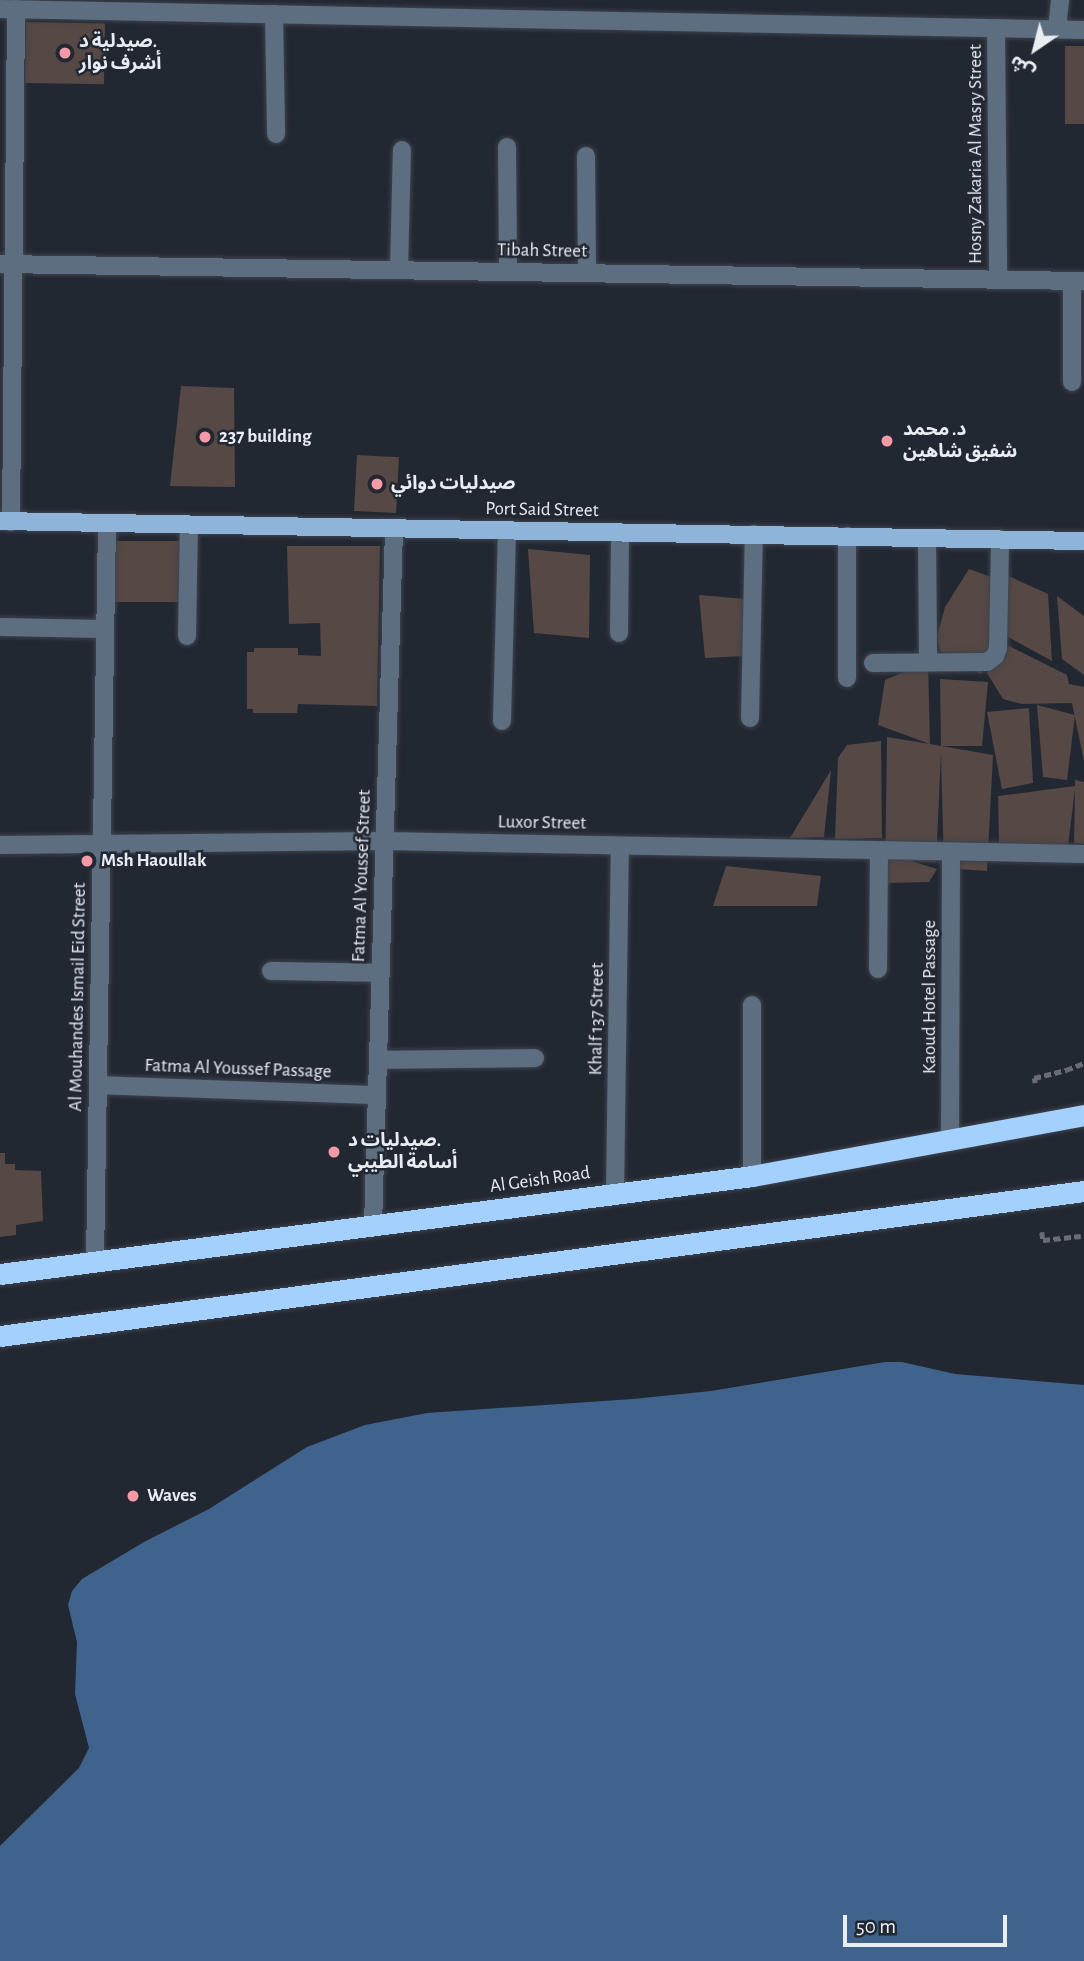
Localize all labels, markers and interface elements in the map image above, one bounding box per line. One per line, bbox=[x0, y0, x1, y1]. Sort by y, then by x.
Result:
north arrow bbox=[1000, 14, 1070, 84]
place label: صيدلية د. أشرف نوار bbox=[79, 31, 161, 75]
street label: Hosny Zakaria Al Masry Street bbox=[965, 44, 987, 264]
marker: صيدلية د. أشرف نوار bbox=[57, 45, 73, 61]
text: ش bbox=[1007, 51, 1039, 82]
street label: Tibah Street bbox=[497, 239, 587, 263]
place label: د. محمد شفيق شاهين bbox=[903, 419, 1017, 463]
place label: 237 building bbox=[219, 426, 312, 448]
marker: 237 building bbox=[197, 429, 213, 445]
marker: د. محمد شفيق شاهين bbox=[877, 431, 897, 451]
place label: صيدليات دوائي bbox=[391, 473, 516, 495]
marker: صيدليات دوائي bbox=[369, 476, 385, 492]
street label: Port Said Street bbox=[485, 498, 599, 522]
street label: Fatma Al Youssef Street bbox=[348, 789, 376, 963]
street label: Luxor Street bbox=[497, 811, 587, 835]
place label: Msh Haoullak bbox=[101, 850, 206, 872]
marker: Msh Haoullak bbox=[79, 853, 95, 869]
street label: Al Mouhandes Ismail Eid Street bbox=[65, 882, 91, 1112]
street label: Kaoud Hotel Passage bbox=[919, 920, 941, 1074]
street label: Khalf 137 Street bbox=[585, 962, 609, 1076]
street label: Fatma Al Youssef Passage bbox=[144, 1054, 332, 1084]
place label: صيدليات د. أسامة الطيبي bbox=[348, 1130, 457, 1174]
marker: صيدليات د. أسامة الطيبي bbox=[326, 1144, 342, 1160]
street label: Al Geish Road bbox=[488, 1162, 592, 1198]
place label: Waves bbox=[147, 1485, 197, 1507]
marker: Waves bbox=[125, 1488, 141, 1504]
scale bar bbox=[846, 1902, 1010, 1946]
text: 50 m bbox=[856, 1916, 896, 1937]

